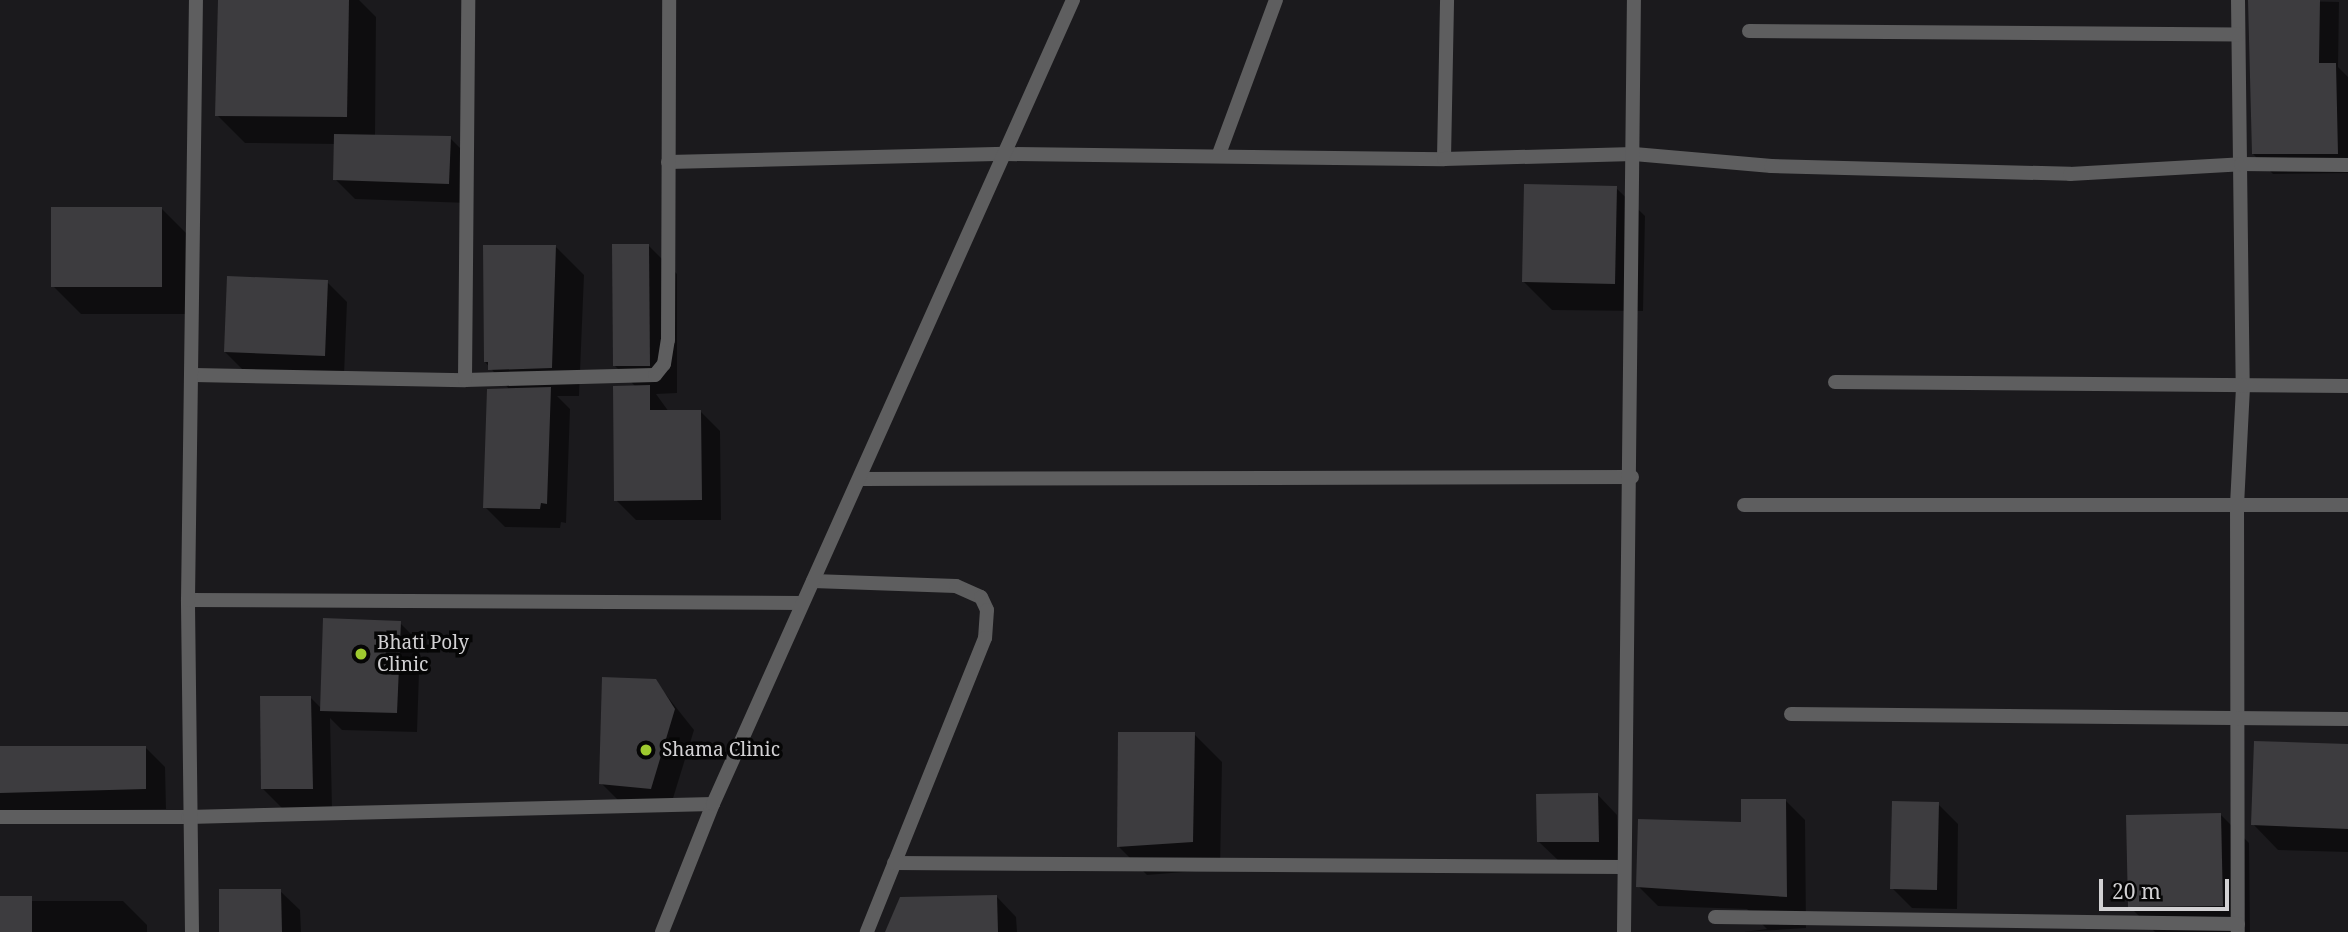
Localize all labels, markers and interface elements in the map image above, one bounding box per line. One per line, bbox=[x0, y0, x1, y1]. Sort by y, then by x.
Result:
place label: Bhati Poly Clinic bbox=[377, 632, 469, 676]
marker: Bhati Poly Clinic bbox=[351, 644, 371, 664]
place label: Shama Clinic bbox=[662, 739, 780, 761]
marker: Shama Clinic bbox=[636, 740, 656, 760]
scale bar bbox=[2103, 866, 2232, 910]
text: 20 m bbox=[2112, 877, 2161, 905]

